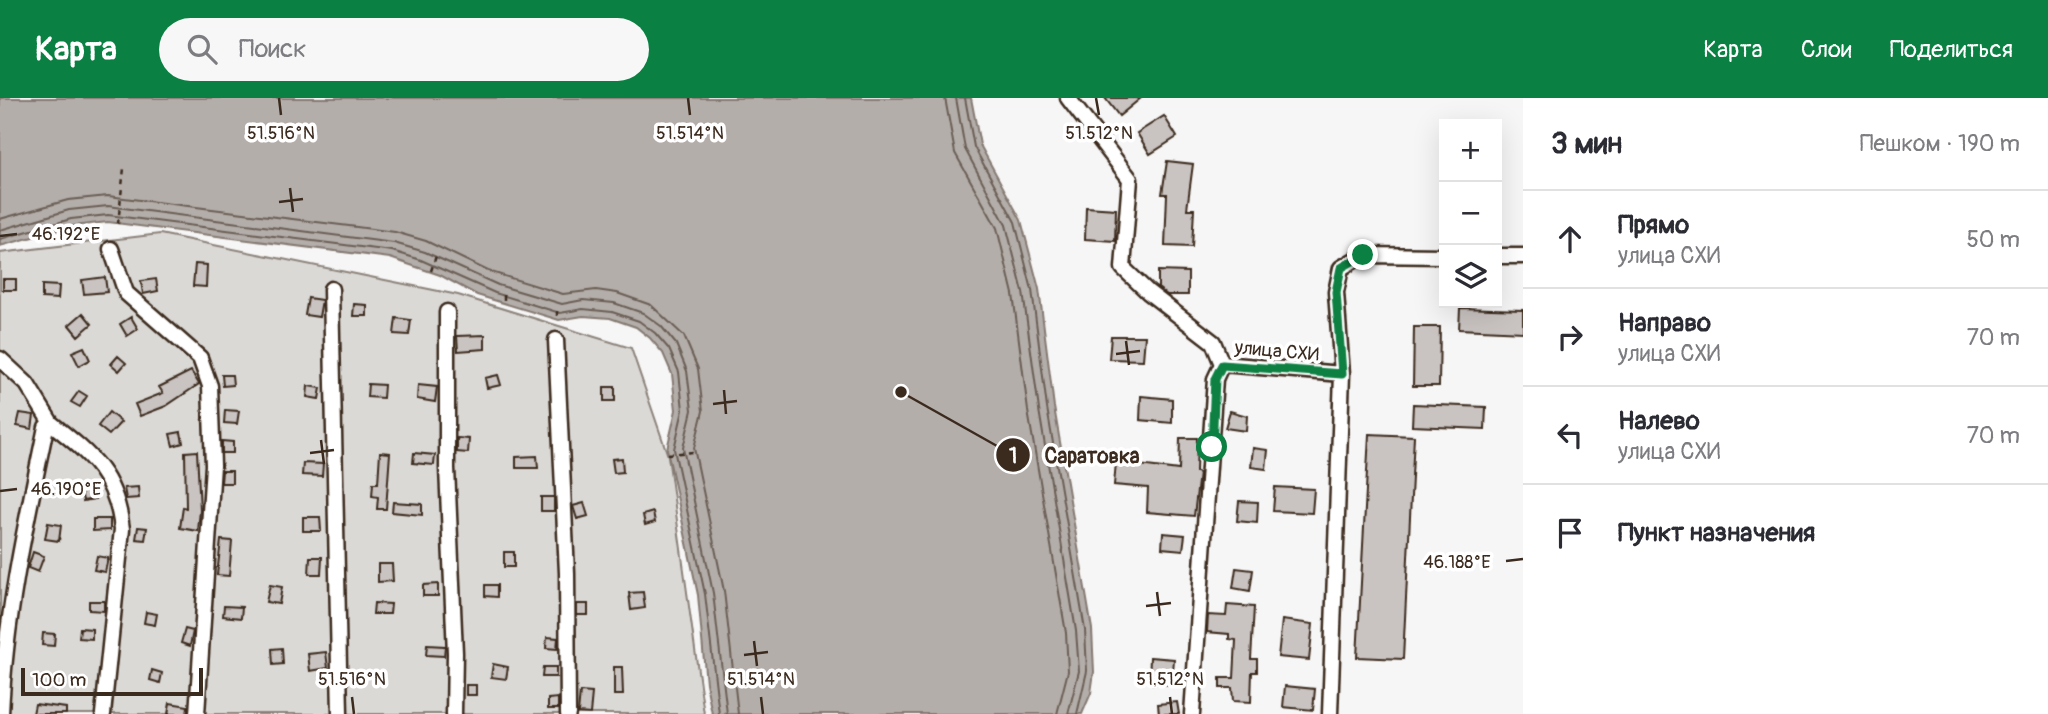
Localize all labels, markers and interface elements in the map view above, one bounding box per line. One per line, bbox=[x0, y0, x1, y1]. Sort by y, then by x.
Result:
search box bbox=[159, 18, 649, 81]
text: Карта bbox=[35, 29, 117, 70]
icon: search bbox=[183, 30, 221, 68]
text: Поиск bbox=[239, 33, 307, 65]
text: Карта bbox=[1703, 35, 1763, 64]
text: Слои bbox=[1801, 35, 1852, 64]
text: Поделиться bbox=[1890, 35, 2013, 64]
map controls bbox=[1439, 119, 1502, 308]
button: + bbox=[1439, 119, 1502, 182]
text: 51.516°N bbox=[247, 122, 315, 145]
text: 51.514°N bbox=[656, 122, 724, 145]
text: 51.512°N bbox=[1065, 122, 1133, 145]
text: 3 мин bbox=[1551, 125, 1622, 162]
text: Пешком · 190 m bbox=[1860, 129, 2020, 158]
button: − bbox=[1439, 182, 1502, 245]
text: Прямо bbox=[1618, 209, 1689, 241]
icon: ahead bbox=[1551, 220, 1589, 258]
text: 46.192°E bbox=[32, 223, 100, 246]
text: 50 m bbox=[1966, 225, 2020, 254]
route end bbox=[1347, 239, 1378, 270]
text: улица СХИ bbox=[1618, 241, 1721, 270]
button: layers bbox=[1439, 245, 1502, 308]
text: Направо bbox=[1618, 307, 1711, 339]
icon: right bbox=[1551, 318, 1589, 356]
text: 70 m bbox=[1967, 323, 2020, 352]
street label: улица СХИ bbox=[1233, 335, 1320, 367]
text: улица СХИ bbox=[1618, 339, 1721, 368]
text: Налево bbox=[1618, 405, 1700, 437]
icon: left bbox=[1551, 416, 1589, 454]
text: 70 m bbox=[1967, 421, 2020, 450]
route start bbox=[1196, 431, 1227, 462]
callout: Саратовка bbox=[995, 434, 1153, 476]
text: улица СХИ bbox=[1618, 437, 1721, 466]
text: 1 bbox=[1009, 443, 1017, 470]
text: Саратовка bbox=[1044, 443, 1140, 470]
text: 46.190°E bbox=[31, 478, 101, 501]
icon: arrive bbox=[1551, 514, 1589, 552]
text: Пункт назначения bbox=[1618, 517, 1815, 549]
text: 46.188°E bbox=[1423, 551, 1491, 574]
scale bar bbox=[21, 665, 203, 697]
text: 100 m bbox=[32, 668, 86, 692]
text: 51.516°N bbox=[318, 668, 386, 691]
text: 51.514°N bbox=[727, 668, 795, 691]
text: 51.512°N bbox=[1136, 668, 1204, 691]

